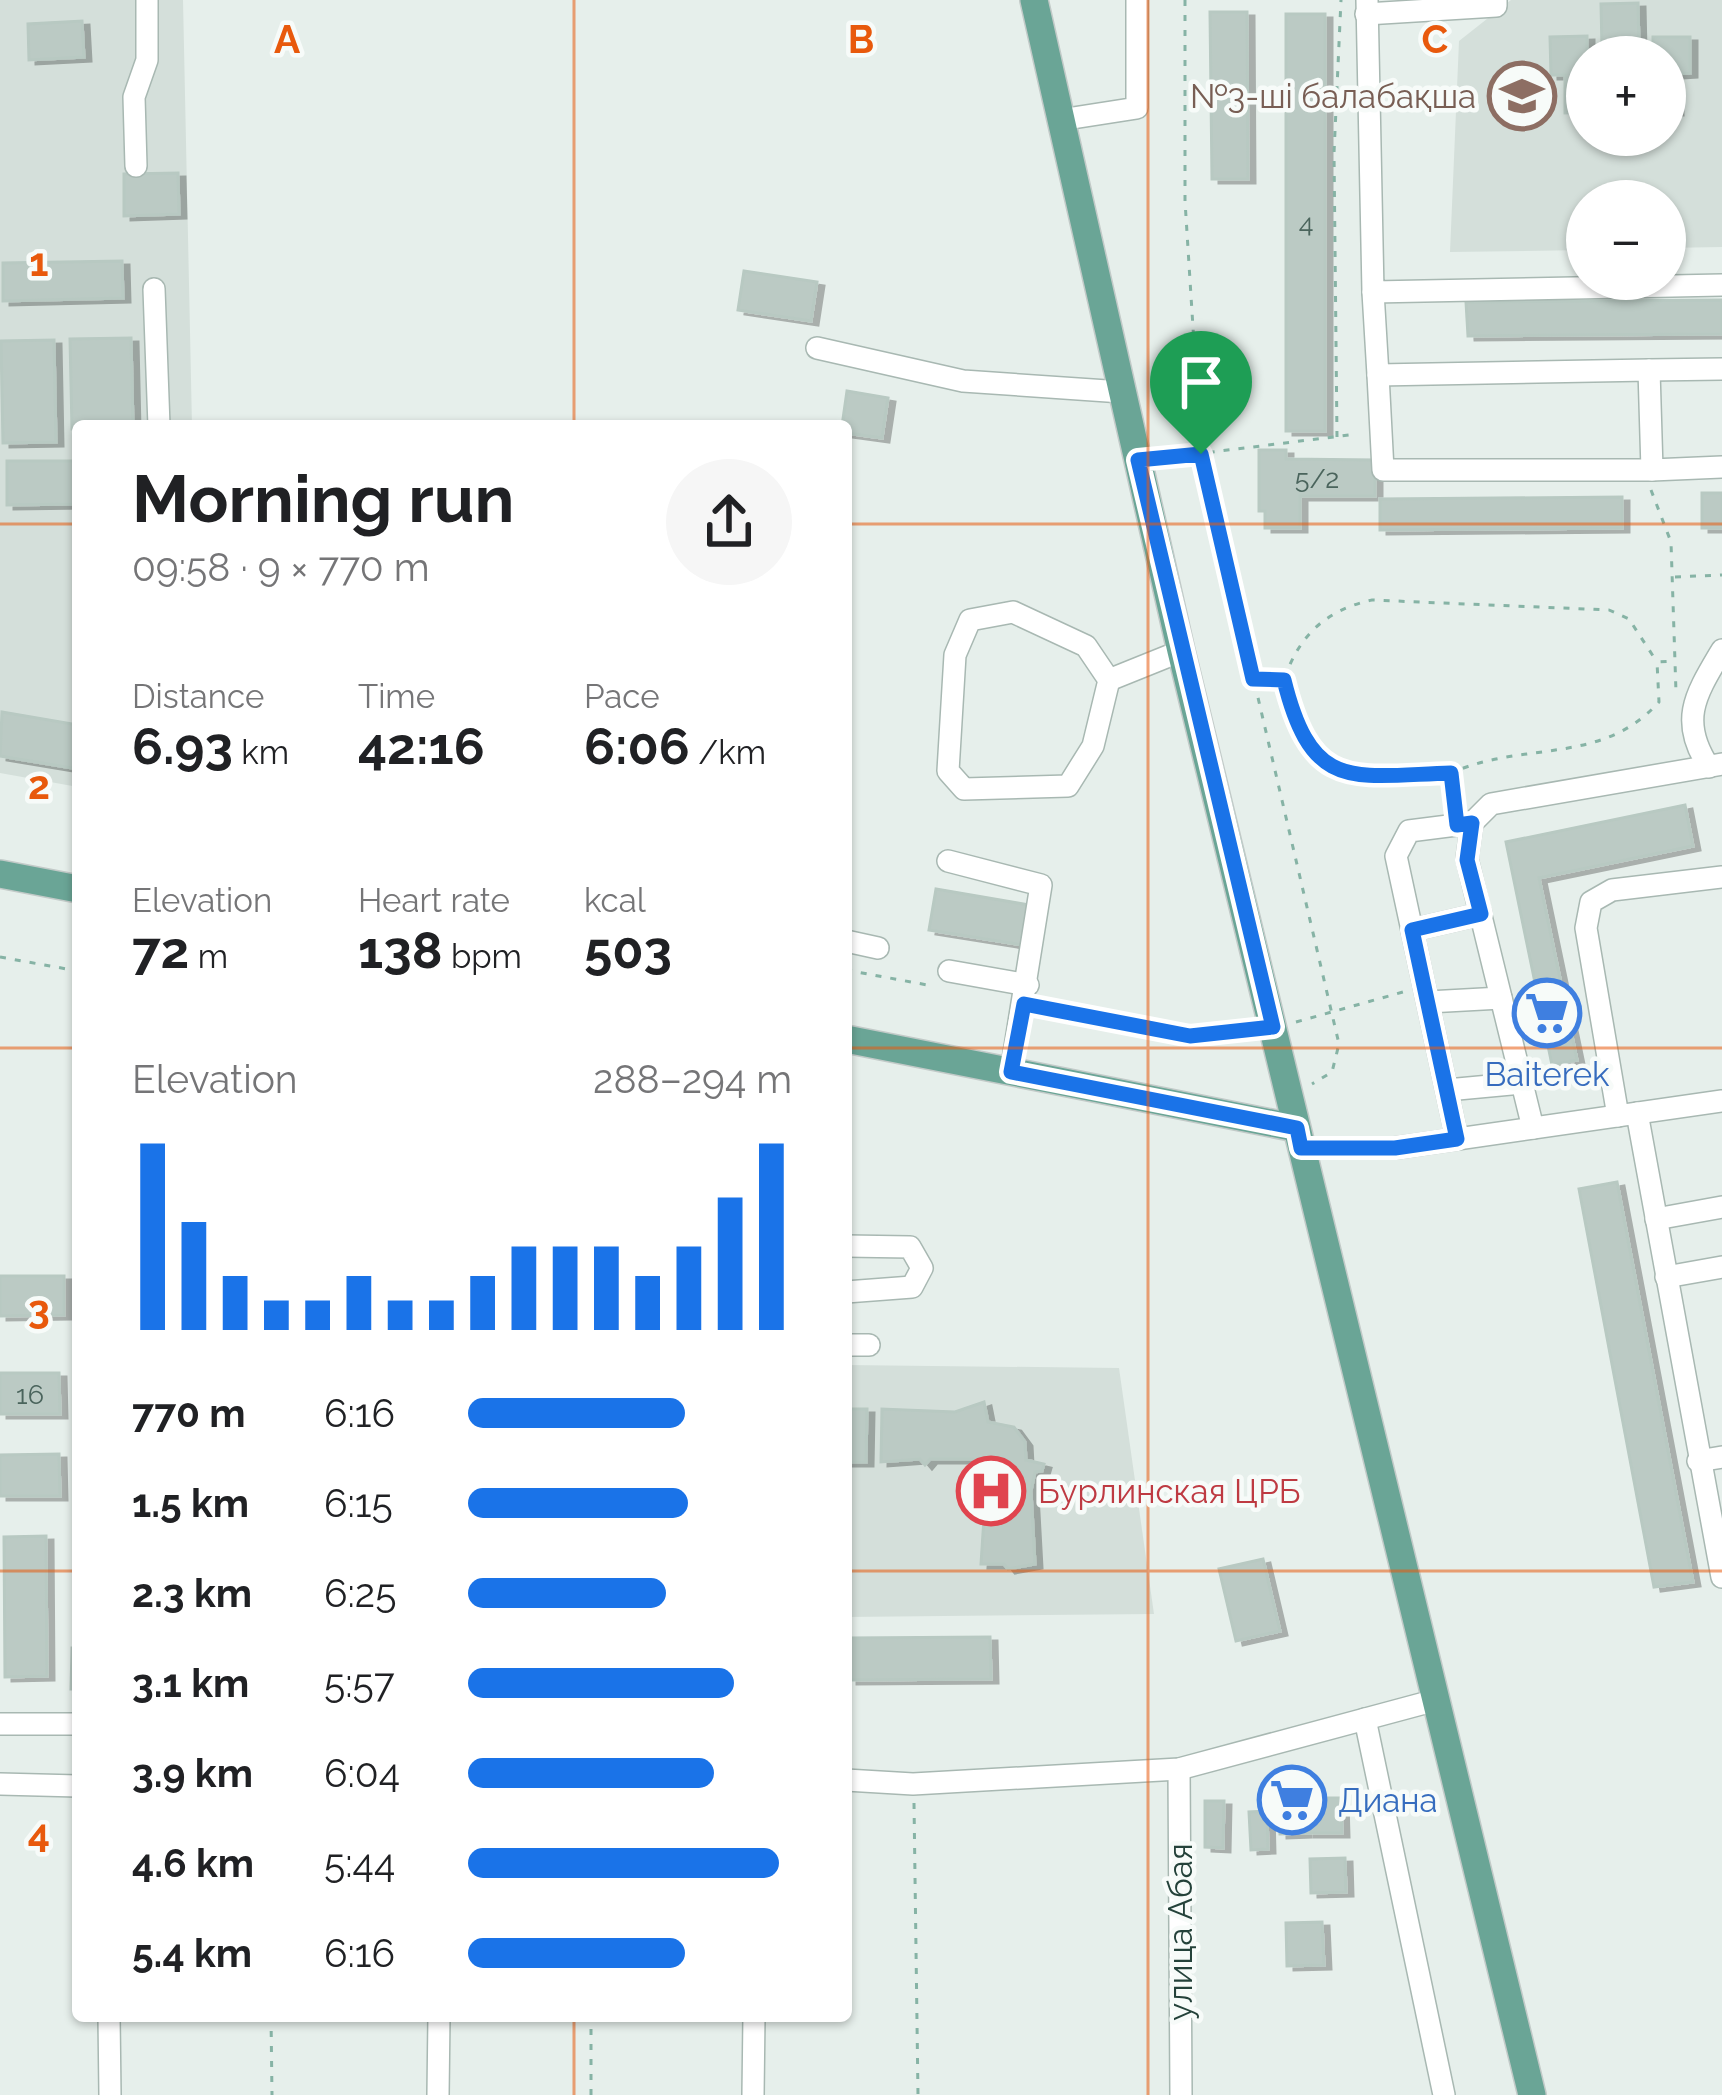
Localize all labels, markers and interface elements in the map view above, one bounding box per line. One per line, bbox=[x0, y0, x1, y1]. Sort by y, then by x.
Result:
text: A bbox=[274, 16, 301, 62]
text: B bbox=[848, 16, 874, 62]
text: C bbox=[1422, 16, 1449, 62]
map controls bbox=[1566, 36, 1686, 300]
button: + bbox=[1566, 36, 1686, 156]
school or university icon: №3-ші балабақша bbox=[1487, 61, 1557, 131]
place label: №3-ші балабақша bbox=[1190, 77, 1476, 116]
button: − bbox=[1566, 180, 1686, 300]
house number: 4 bbox=[1299, 207, 1313, 238]
text: 1 bbox=[29, 239, 49, 285]
pin bbox=[1150, 331, 1252, 454]
icon: arrive bbox=[1168, 349, 1234, 415]
button: share bbox=[666, 459, 792, 585]
text: Morning run bbox=[132, 460, 514, 537]
house number: 5/2 bbox=[1295, 463, 1339, 494]
text: 09:58 · 9 × 770 m bbox=[132, 544, 430, 590]
text: Distance bbox=[132, 677, 264, 716]
text: Time bbox=[358, 677, 435, 716]
text: Pace bbox=[584, 677, 660, 716]
text: 6.93 bbox=[132, 716, 233, 776]
text: 42:16 bbox=[358, 716, 485, 776]
text: 6:06 bbox=[584, 716, 690, 776]
text: km bbox=[233, 733, 289, 772]
text: /km bbox=[690, 733, 766, 772]
text: 2 bbox=[28, 762, 50, 808]
text: Elevation bbox=[132, 881, 272, 920]
text: Heart rate bbox=[358, 881, 510, 920]
text: kcal bbox=[584, 881, 646, 920]
text: 72 bbox=[132, 920, 189, 980]
text: 138 bbox=[358, 920, 442, 980]
text: 503 bbox=[584, 920, 672, 980]
text: m bbox=[189, 937, 228, 976]
text: bpm bbox=[442, 937, 522, 976]
supermarket icon: Baiterek bbox=[1512, 978, 1582, 1048]
place label: Baiterek bbox=[1484, 1055, 1610, 1094]
text: Elevation bbox=[132, 1056, 298, 1102]
text: 288–294 m bbox=[593, 1056, 792, 1102]
text: 3 bbox=[28, 1286, 50, 1332]
house number: 16 bbox=[16, 1379, 44, 1410]
text: 770 m bbox=[132, 1390, 246, 1436]
text: 6:16 bbox=[324, 1390, 395, 1436]
hospital icon: Бурлинская ЦРБ bbox=[956, 1456, 1026, 1526]
place label: Бурлинская ЦРБ bbox=[1038, 1472, 1300, 1511]
text: 1.5 km bbox=[132, 1480, 249, 1526]
text: 6:15 bbox=[324, 1480, 393, 1526]
text: 2.3 km bbox=[132, 1570, 252, 1616]
text: 6:25 bbox=[324, 1570, 396, 1616]
text: 3.1 km bbox=[132, 1660, 249, 1706]
text: 5:57 bbox=[324, 1660, 395, 1706]
text: 3.9 km bbox=[132, 1750, 253, 1796]
text: 6:04 bbox=[324, 1750, 400, 1796]
supermarket icon: Диана bbox=[1257, 1765, 1327, 1835]
place label: Диана bbox=[1338, 1781, 1438, 1820]
text: 4 bbox=[28, 1810, 50, 1856]
text: 4.6 km bbox=[132, 1840, 254, 1886]
text: 5:44 bbox=[324, 1840, 395, 1886]
street label: улица Абая bbox=[1161, 1843, 1200, 2021]
text: 5.4 km bbox=[132, 1930, 252, 1976]
text: 6:16 bbox=[324, 1930, 395, 1976]

